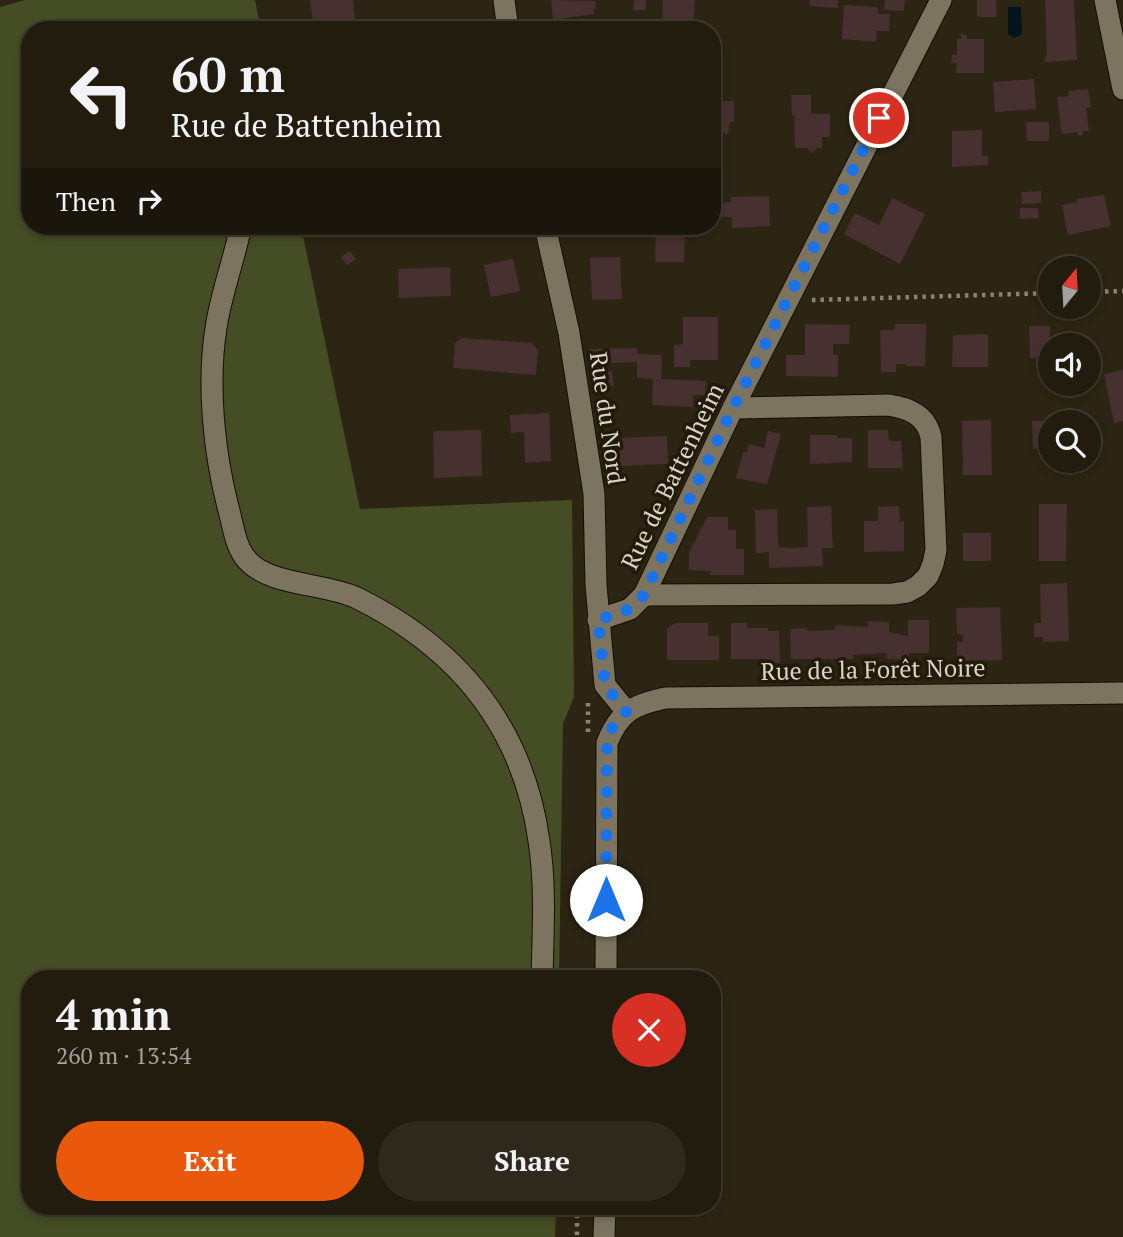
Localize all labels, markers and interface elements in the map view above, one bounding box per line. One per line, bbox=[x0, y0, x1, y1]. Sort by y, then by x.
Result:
text: 60 m bbox=[171, 41, 285, 106]
icon: left bbox=[56, 49, 147, 140]
pin bbox=[849, 88, 909, 148]
icon: arrive bbox=[860, 99, 898, 137]
text: Rue de Battenheim bbox=[171, 104, 442, 146]
icon: right bbox=[130, 182, 168, 220]
text: Then bbox=[56, 184, 116, 218]
north arrow bbox=[1038, 256, 1101, 318]
map controls bbox=[1038, 256, 1101, 473]
button: sound bbox=[1038, 333, 1101, 396]
street label: Rue du Nord bbox=[583, 350, 633, 486]
street label: Rue de Battenheim bbox=[613, 377, 731, 574]
button: search bbox=[1038, 410, 1101, 473]
street label: Rue de la Forêt Noire bbox=[760, 651, 986, 687]
position arrow bbox=[569, 863, 643, 937]
text: 4 min bbox=[56, 986, 171, 1042]
button: close bbox=[612, 993, 686, 1067]
text: 260 m · 13:54 bbox=[56, 1040, 191, 1071]
button: Exit bbox=[56, 1121, 364, 1201]
button: Share bbox=[378, 1121, 686, 1201]

